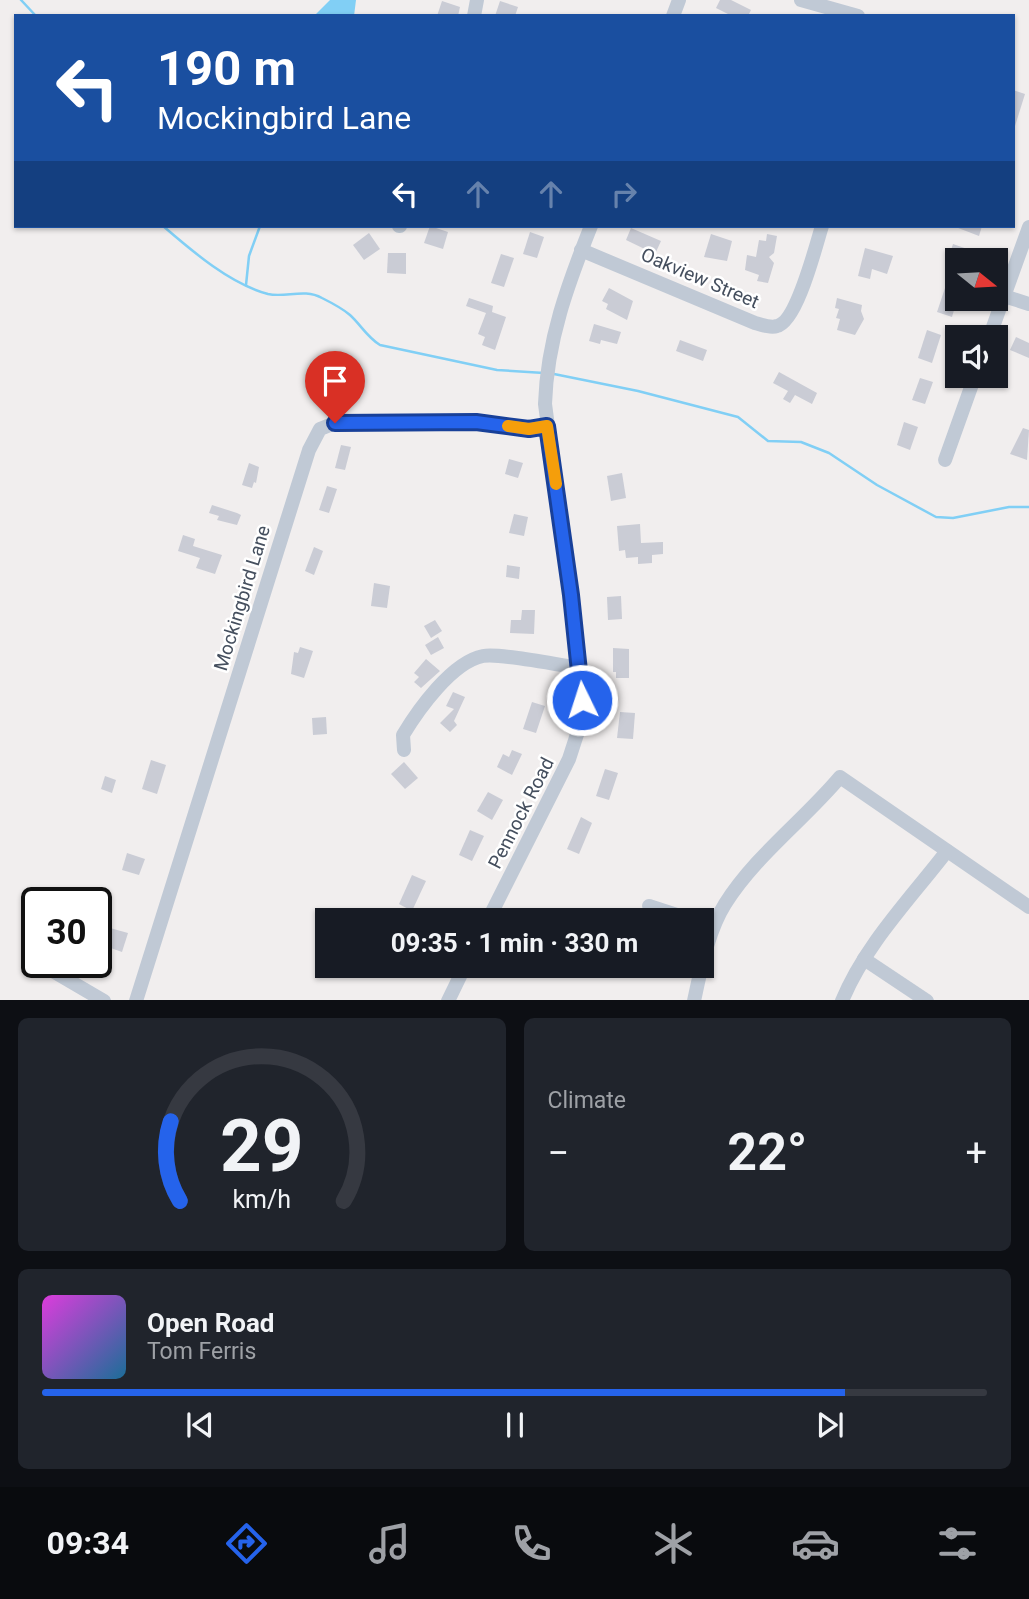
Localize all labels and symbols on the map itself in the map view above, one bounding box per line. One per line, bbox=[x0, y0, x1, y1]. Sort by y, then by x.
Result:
street label: Oakview Street bbox=[637, 243, 763, 313]
north arrow bbox=[945, 248, 1008, 312]
pin bbox=[305, 351, 365, 423]
street label: Mockingbird Lane bbox=[209, 522, 275, 674]
position arrow bbox=[545, 663, 619, 737]
street label: Pennock Road bbox=[483, 754, 559, 872]
speed limit sign: 30 bbox=[21, 887, 112, 978]

